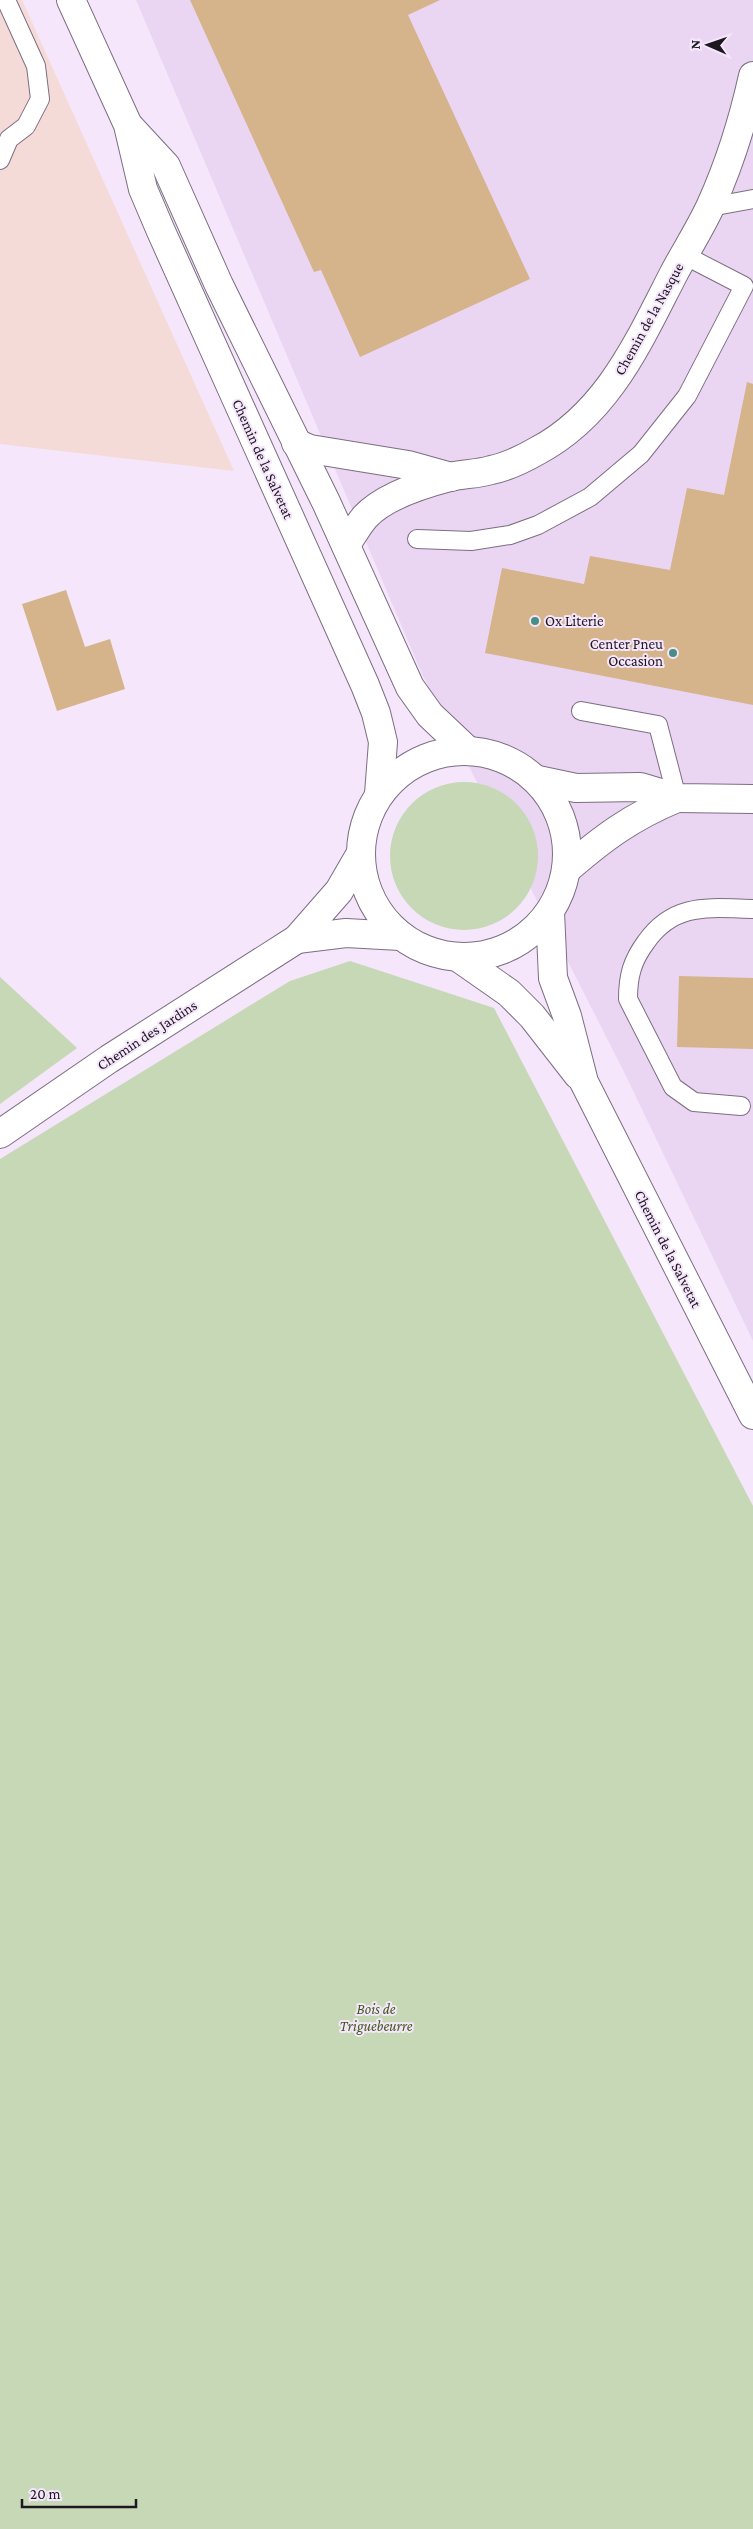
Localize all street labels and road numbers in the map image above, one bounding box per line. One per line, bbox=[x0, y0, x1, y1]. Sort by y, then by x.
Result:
street label: Chemin de la Nasque bbox=[611, 260, 688, 379]
street label: Chemin de la Salvetat bbox=[229, 397, 297, 522]
street label: Chemin des Jardins bbox=[94, 997, 201, 1074]
street label: Chemin de la Salvetat bbox=[631, 1188, 705, 1311]

